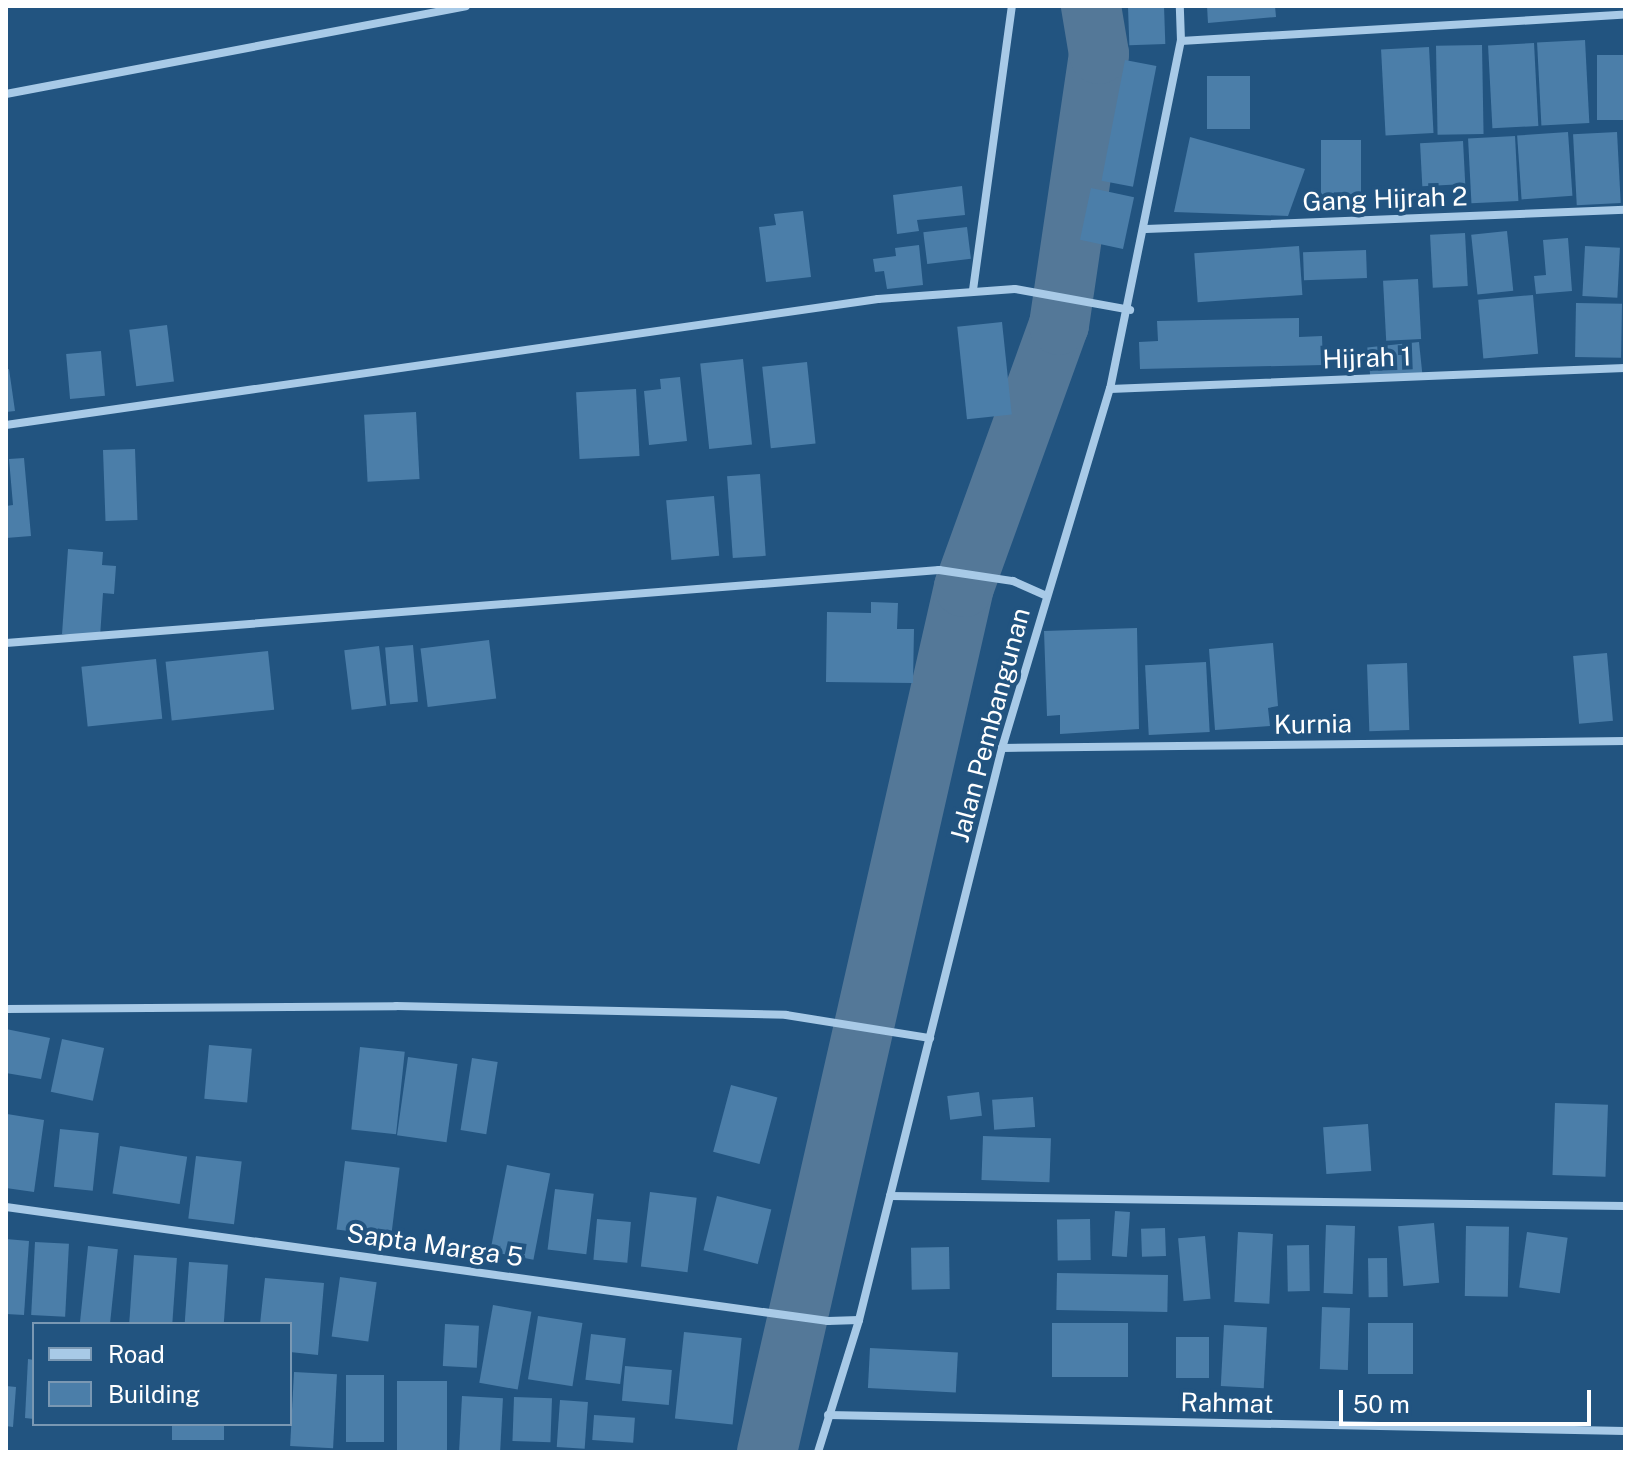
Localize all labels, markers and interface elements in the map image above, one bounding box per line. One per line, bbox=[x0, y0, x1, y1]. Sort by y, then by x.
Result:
street label: Gang Hijrah 2 bbox=[1302, 181, 1468, 217]
street label: Hijrah 1 bbox=[1322, 341, 1412, 375]
street label: Jalan Pembangunan bbox=[944, 604, 1036, 846]
street label: Kurnia bbox=[1274, 708, 1352, 740]
street label: Sapta Marga 5 bbox=[345, 1217, 525, 1273]
legend bbox=[32, 1322, 292, 1426]
text: Road bbox=[108, 1340, 165, 1368]
scale bar bbox=[1343, 1374, 1595, 1424]
text: Building bbox=[108, 1380, 200, 1408]
street label: Rahmat bbox=[1180, 1387, 1274, 1419]
text: 50 m bbox=[1353, 1390, 1410, 1418]

